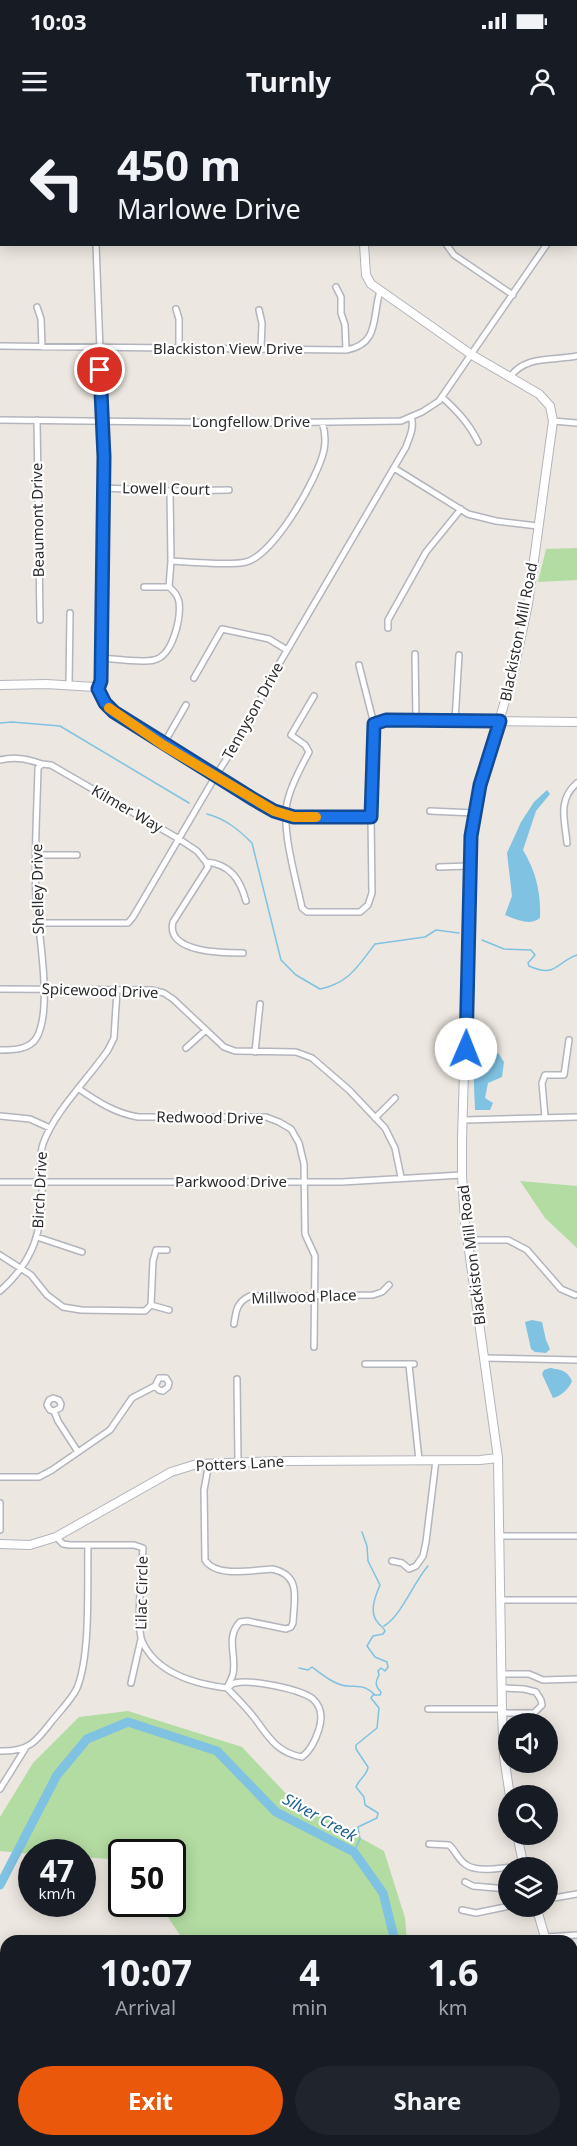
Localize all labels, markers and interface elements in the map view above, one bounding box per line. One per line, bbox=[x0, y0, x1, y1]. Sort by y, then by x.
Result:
text: 10:03 bbox=[30, 6, 87, 36]
text: Turnly bbox=[246, 63, 331, 100]
icon: menu bbox=[18, 65, 51, 98]
icon: person bbox=[526, 65, 559, 98]
text: 450 m bbox=[117, 136, 241, 193]
icon: left bbox=[18, 144, 96, 222]
text: Marlowe Drive bbox=[117, 190, 301, 227]
street label: Blackiston View Drive bbox=[153, 338, 303, 358]
pin bbox=[74, 344, 125, 395]
icon: arrive bbox=[83, 353, 116, 386]
street label: Longfellow Drive bbox=[192, 411, 310, 431]
street label: Beaumont Drive bbox=[26, 463, 48, 578]
street label: Lowell Court bbox=[122, 477, 211, 499]
street label: Blackiston Mill Road bbox=[495, 561, 541, 703]
street label: Tennyson Drive bbox=[217, 658, 287, 763]
street label: Kilmer Way bbox=[88, 780, 167, 837]
street label: Shelley Drive bbox=[26, 844, 48, 934]
street label: Spicewood Drive bbox=[41, 978, 159, 1002]
position arrow bbox=[434, 1017, 498, 1081]
street label: Redwood Drive bbox=[156, 1106, 264, 1128]
street label: Birch Drive bbox=[27, 1151, 51, 1229]
street label: Parkwood Drive bbox=[175, 1171, 287, 1191]
street label: Blackiston Mill Road bbox=[452, 1184, 490, 1326]
street label: Millwood Place bbox=[251, 1284, 357, 1308]
street label: Potters Lane bbox=[195, 1451, 285, 1475]
street label: Lilac Circle bbox=[130, 1556, 152, 1630]
map controls bbox=[498, 1713, 558, 1917]
button: sound bbox=[498, 1713, 558, 1773]
button: search bbox=[498, 1785, 558, 1845]
water label: Silver Creek bbox=[279, 1788, 362, 1847]
speed limit sign: 50 bbox=[108, 1839, 186, 1917]
text: 47 bbox=[40, 1850, 74, 1891]
button: layers bbox=[498, 1857, 558, 1917]
text: km/h bbox=[39, 1883, 75, 1903]
text: 10:07 bbox=[99, 1948, 192, 1997]
text: 4 bbox=[299, 1948, 320, 1997]
text: 1.6 bbox=[427, 1948, 478, 1997]
text: Arrival bbox=[115, 1994, 176, 2021]
text: min bbox=[291, 1994, 328, 2021]
text: km bbox=[438, 1994, 468, 2021]
button: Exit bbox=[18, 2066, 283, 2135]
button: Share bbox=[295, 2066, 560, 2135]

